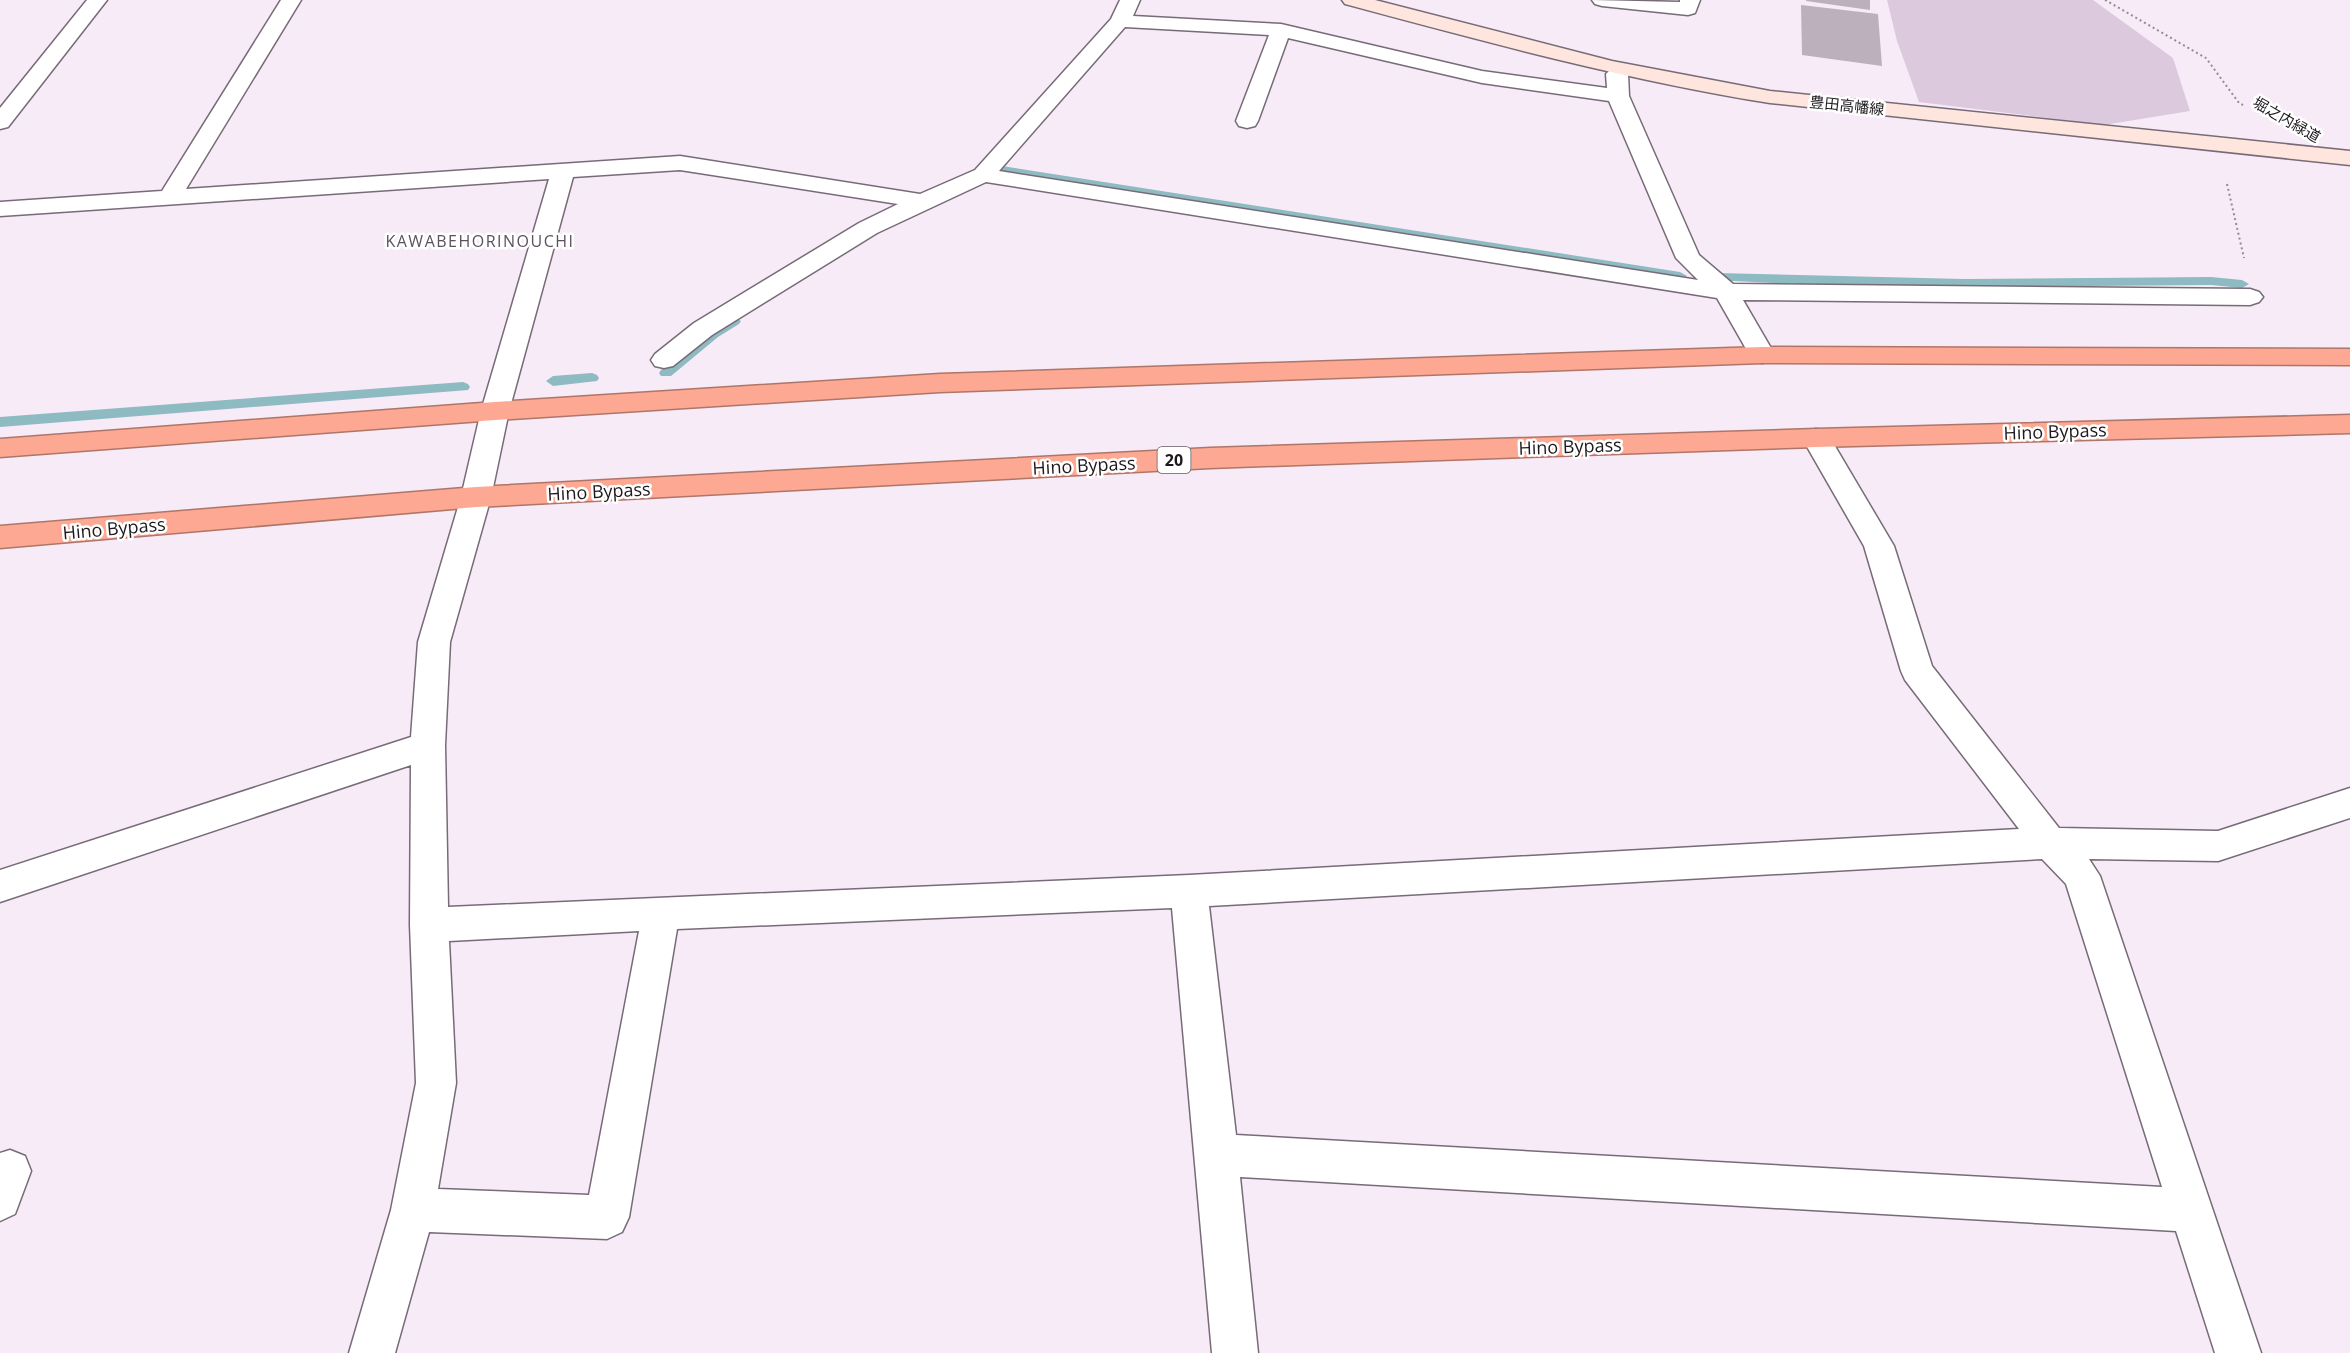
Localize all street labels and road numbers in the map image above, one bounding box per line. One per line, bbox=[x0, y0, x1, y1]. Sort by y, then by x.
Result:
street label: 豊田高幡線 bbox=[1809, 91, 1885, 119]
street label: 堀之内緑道 bbox=[2250, 92, 2324, 146]
street label: Hino Bypass bbox=[2003, 417, 2107, 445]
street label: Hino Bypass bbox=[1518, 432, 1622, 460]
road number: 20 bbox=[1158, 447, 1190, 473]
street label: Hino Bypass bbox=[1032, 450, 1136, 480]
street label: Hino Bypass bbox=[547, 476, 651, 506]
street label: Hino Bypass bbox=[62, 512, 166, 544]

